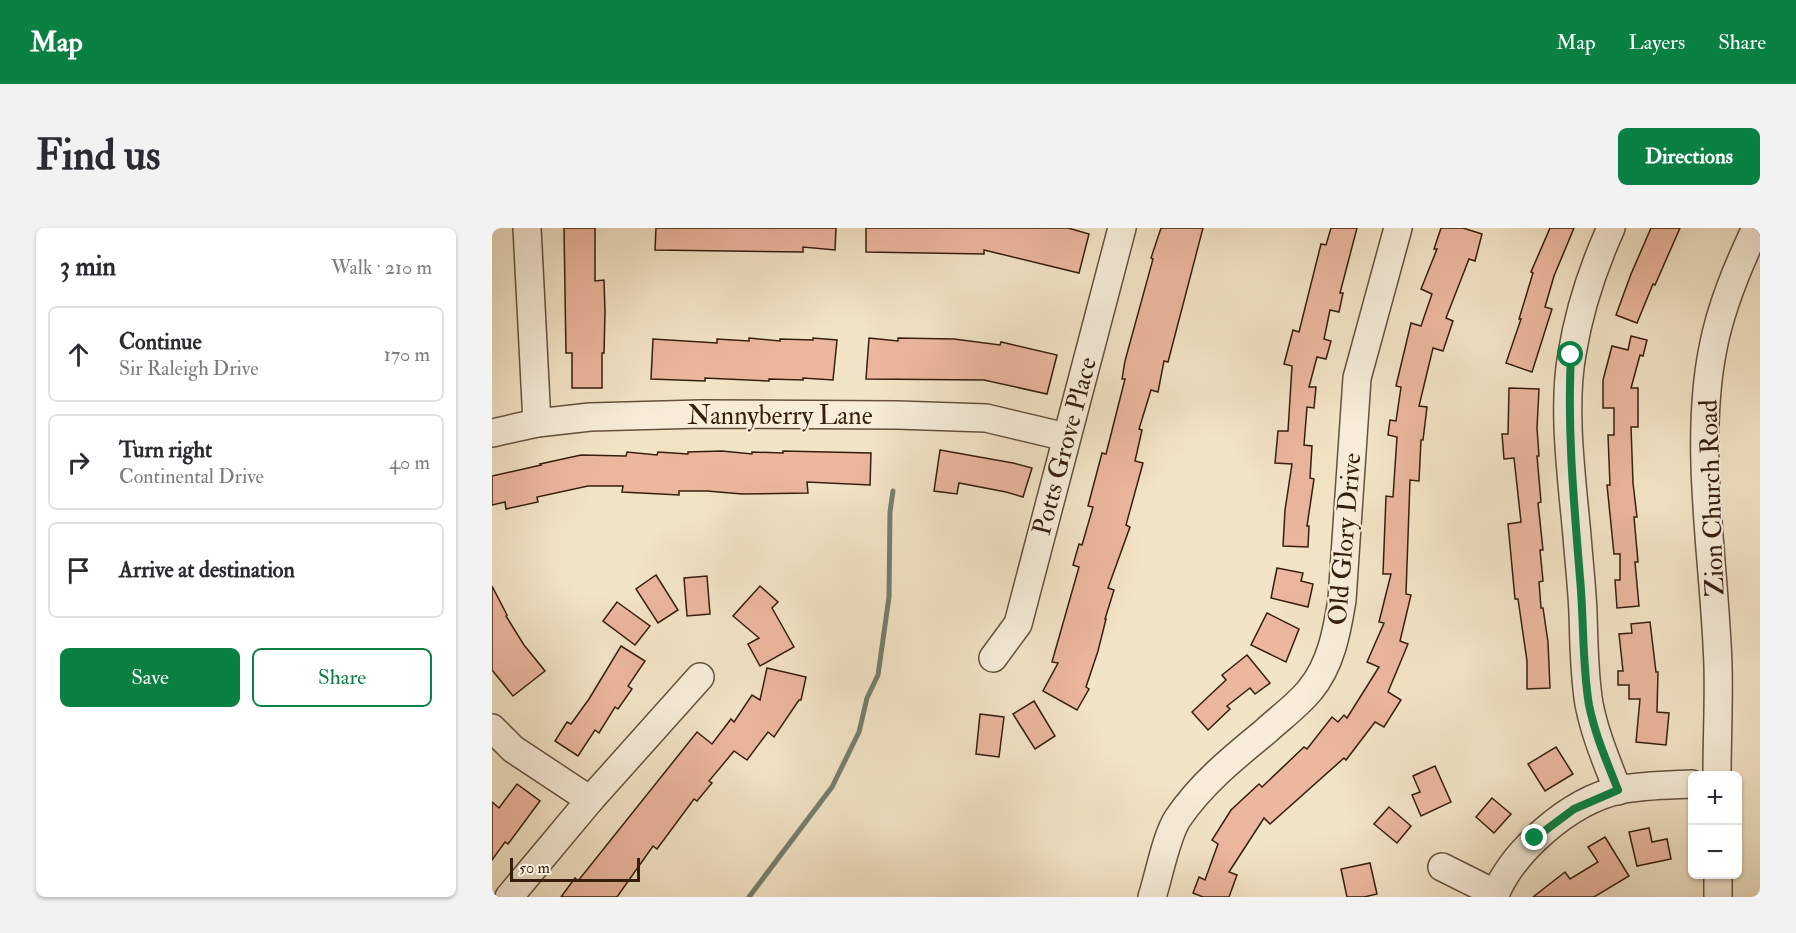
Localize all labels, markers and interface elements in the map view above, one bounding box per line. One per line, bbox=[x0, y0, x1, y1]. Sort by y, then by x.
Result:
text: Map bbox=[30, 25, 83, 60]
text: Map bbox=[1556, 29, 1596, 56]
text: Layers bbox=[1629, 29, 1685, 56]
text: Share bbox=[1718, 29, 1766, 56]
button: Directions bbox=[1618, 128, 1760, 185]
text: Find us bbox=[36, 130, 160, 182]
text: 3 min bbox=[60, 251, 116, 283]
text: Walk · 210 m bbox=[331, 255, 432, 280]
text: Continue bbox=[119, 328, 202, 356]
icon: ahead bbox=[62, 338, 95, 371]
route start bbox=[1557, 341, 1583, 367]
text: 170 m bbox=[384, 342, 430, 367]
street label: Potts Grove Place bbox=[1026, 354, 1104, 539]
text: Sir Raleigh Drive bbox=[119, 356, 259, 381]
street label: Zion Church Road bbox=[1693, 399, 1731, 597]
street label: Nannyberry Lane bbox=[687, 400, 873, 432]
text: Turn right bbox=[119, 436, 212, 464]
icon: right bbox=[62, 446, 95, 479]
text: 40 m bbox=[389, 450, 430, 475]
street label: Old Glory Drive bbox=[1322, 451, 1368, 627]
text: Continental Drive bbox=[119, 464, 264, 489]
icon: arrive bbox=[62, 554, 95, 587]
text: Arrive at destination bbox=[119, 556, 295, 584]
button: Save bbox=[60, 648, 240, 707]
button: Share bbox=[252, 648, 432, 707]
map controls bbox=[1688, 771, 1742, 879]
button: + bbox=[1688, 771, 1742, 825]
route end bbox=[1521, 824, 1547, 850]
button: − bbox=[1688, 825, 1742, 879]
scale bar bbox=[510, 855, 640, 882]
text: 50 m bbox=[519, 858, 550, 878]

